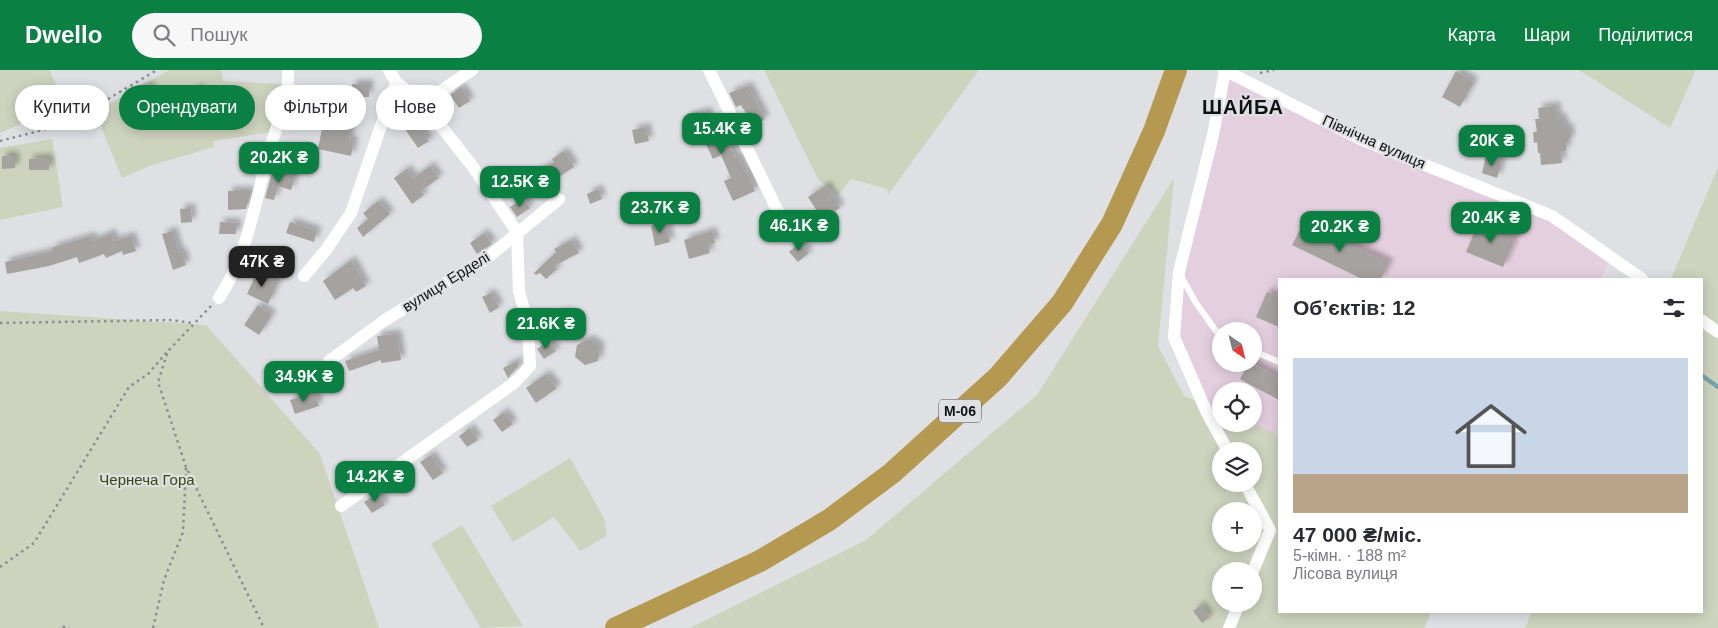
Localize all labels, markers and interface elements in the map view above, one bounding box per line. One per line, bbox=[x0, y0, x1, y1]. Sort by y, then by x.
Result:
search box bbox=[132, 13, 482, 58]
text: Dwello bbox=[25, 21, 102, 48]
icon: search bbox=[150, 21, 178, 49]
text: Пошук bbox=[190, 24, 248, 45]
text: Карта bbox=[1448, 25, 1496, 45]
text: Шари bbox=[1524, 25, 1570, 45]
text: Поділитися bbox=[1598, 25, 1693, 45]
chip: Купити bbox=[15, 85, 109, 130]
chip: Орендувати bbox=[119, 85, 255, 130]
chip: Фільтри bbox=[265, 85, 366, 130]
chip: Нове bbox=[376, 85, 454, 130]
district label: ШАЙБА bbox=[1202, 95, 1284, 118]
street label: Північна вулиця bbox=[1320, 111, 1428, 172]
pin: 15.4K ₴ bbox=[676, 112, 768, 155]
text: 15.4K ₴ bbox=[693, 120, 751, 137]
pin: 20K ₴ bbox=[1457, 124, 1527, 167]
text: 20K ₴ bbox=[1470, 132, 1514, 149]
pin: 20.2K ₴ bbox=[233, 142, 325, 184]
text: 20.2K ₴ bbox=[250, 149, 308, 166]
pin: 12.5K ₴ bbox=[474, 166, 566, 208]
text: 12.5K ₴ bbox=[491, 173, 549, 190]
pin: 23.7K ₴ bbox=[614, 191, 706, 234]
text: 23.7K ₴ bbox=[631, 199, 689, 216]
pin: 20.4K ₴ bbox=[1445, 202, 1537, 244]
text: 20.4K ₴ bbox=[1462, 209, 1520, 226]
pin: 46.1K ₴ bbox=[753, 210, 845, 252]
pin: 20.2K ₴ bbox=[1294, 210, 1386, 253]
text: 46.1K ₴ bbox=[770, 217, 828, 234]
text: 20.2K ₴ bbox=[1311, 218, 1369, 235]
pin: 47K ₴ bbox=[227, 246, 297, 288]
street label: вулиця Ерделі bbox=[399, 248, 492, 315]
text: 47K ₴ bbox=[240, 253, 284, 270]
icon: filters bbox=[1660, 294, 1688, 322]
text: Об’єктів: 12 bbox=[1293, 296, 1415, 319]
pin: 21.6K ₴ bbox=[500, 308, 592, 350]
text: 21.6K ₴ bbox=[517, 315, 575, 332]
north arrow bbox=[1212, 322, 1262, 372]
map controls bbox=[1212, 322, 1262, 612]
pin: 34.9K ₴ bbox=[258, 360, 350, 403]
text: 34.9K ₴ bbox=[275, 368, 333, 385]
button: locate bbox=[1212, 382, 1262, 432]
icon: home bbox=[1446, 391, 1536, 481]
road number: М-06 bbox=[939, 400, 981, 422]
button: layers bbox=[1212, 442, 1262, 492]
pin: 14.2K ₴ bbox=[329, 460, 421, 503]
text: 14.2K ₴ bbox=[346, 468, 404, 485]
park label: Чернеча Гора bbox=[99, 471, 195, 488]
button: + bbox=[1212, 502, 1262, 552]
text: 47 000 ₴/міс. bbox=[1293, 523, 1422, 546]
text: 5-кімн. · 188 m² bbox=[1293, 547, 1406, 564]
button: − bbox=[1212, 562, 1262, 612]
text: Лісова вулиця bbox=[1293, 565, 1398, 582]

